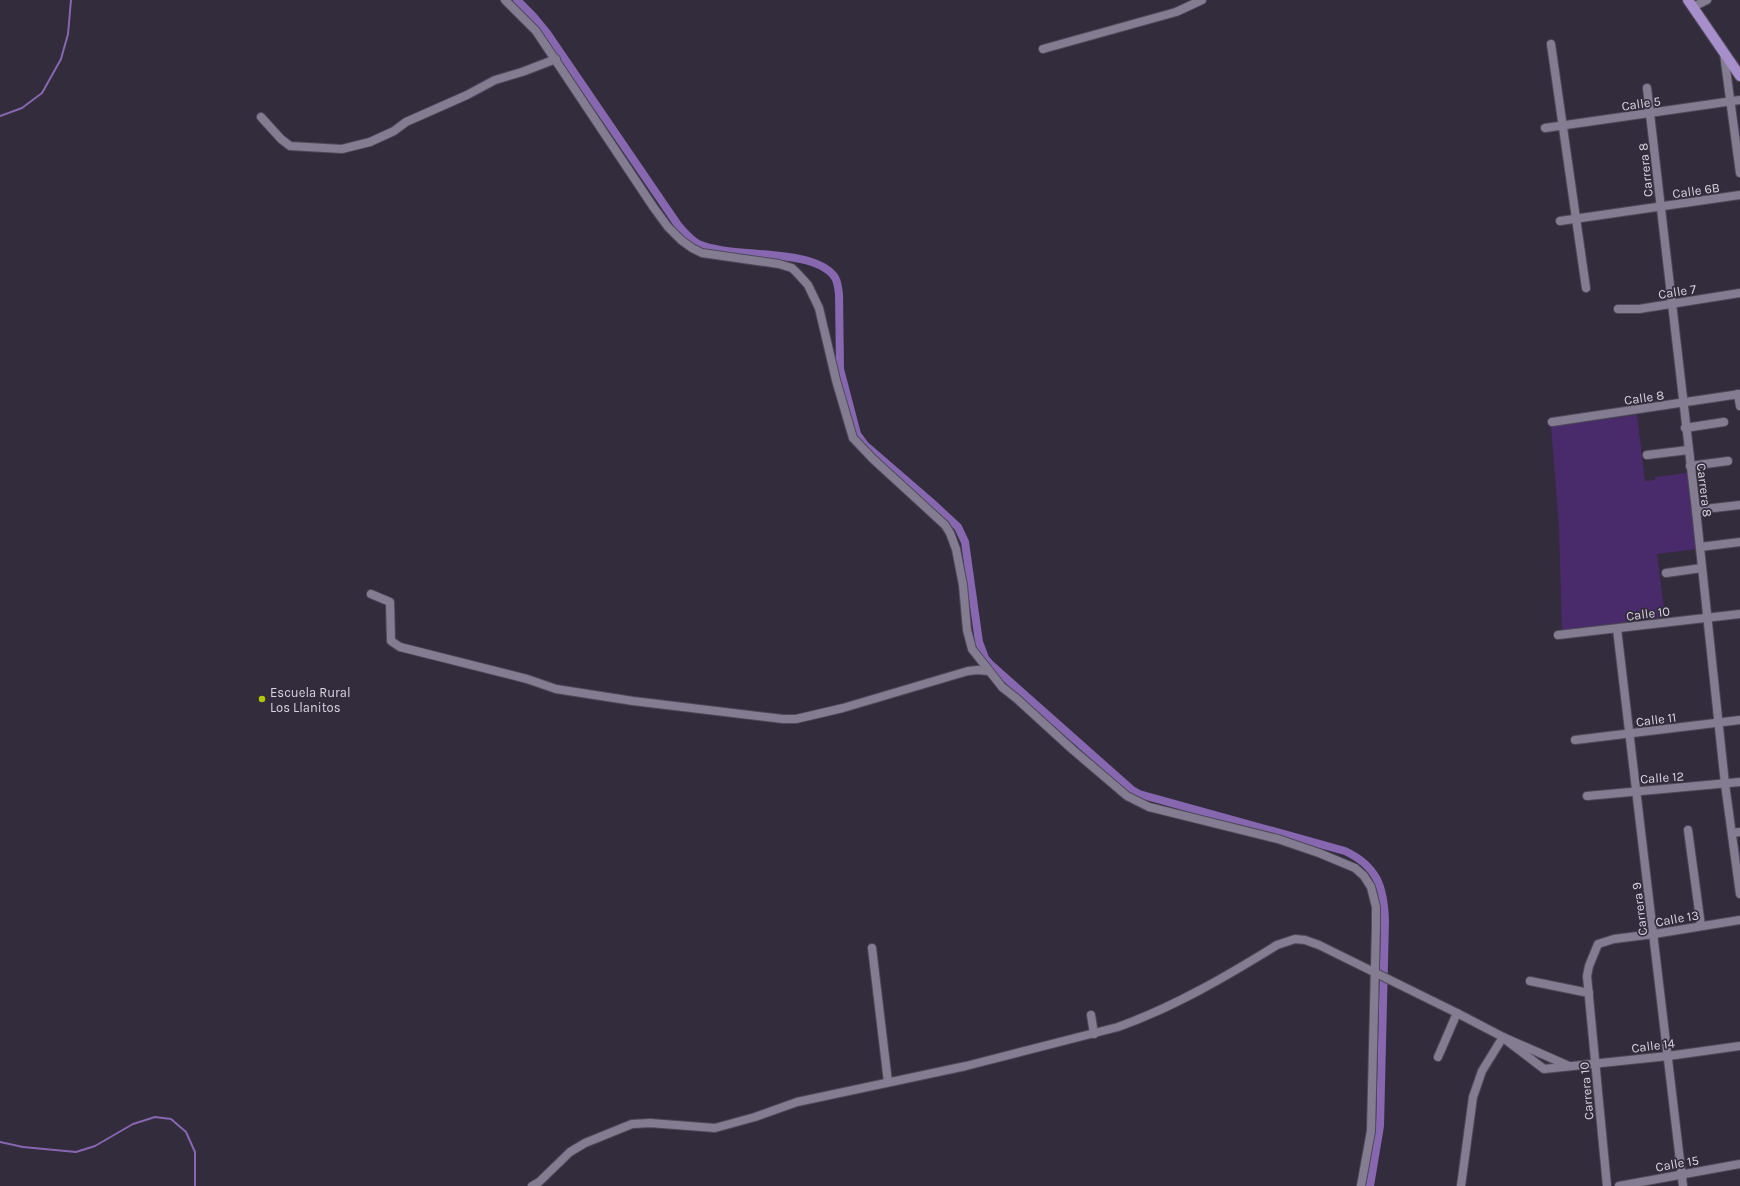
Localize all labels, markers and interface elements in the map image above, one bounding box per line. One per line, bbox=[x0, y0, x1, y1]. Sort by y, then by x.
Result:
street label: Calle 5 bbox=[1620, 93, 1662, 114]
street label: Carrera 8 bbox=[1635, 142, 1656, 198]
street label: Calle 6B bbox=[1671, 180, 1721, 201]
street label: Calle 7 bbox=[1657, 281, 1697, 302]
street label: Calle 8 bbox=[1623, 387, 1665, 408]
street label: Carrera 8 bbox=[1694, 462, 1715, 518]
street label: Calle 10 bbox=[1625, 603, 1671, 624]
place label: Escuela Rural Los Llanitos bbox=[270, 685, 351, 715]
marker: Escuela Rural Los Llanitos bbox=[257, 694, 267, 704]
street label: Calle 11 bbox=[1635, 710, 1677, 729]
street label: Calle 12 bbox=[1640, 768, 1685, 787]
street label: Carrera 9 bbox=[1629, 881, 1650, 936]
street label: Calle 13 bbox=[1654, 907, 1700, 930]
street label: Calle 14 bbox=[1630, 1035, 1676, 1056]
street label: Carrera 10 bbox=[1576, 1061, 1597, 1121]
street label: Calle 15 bbox=[1654, 1152, 1700, 1175]

